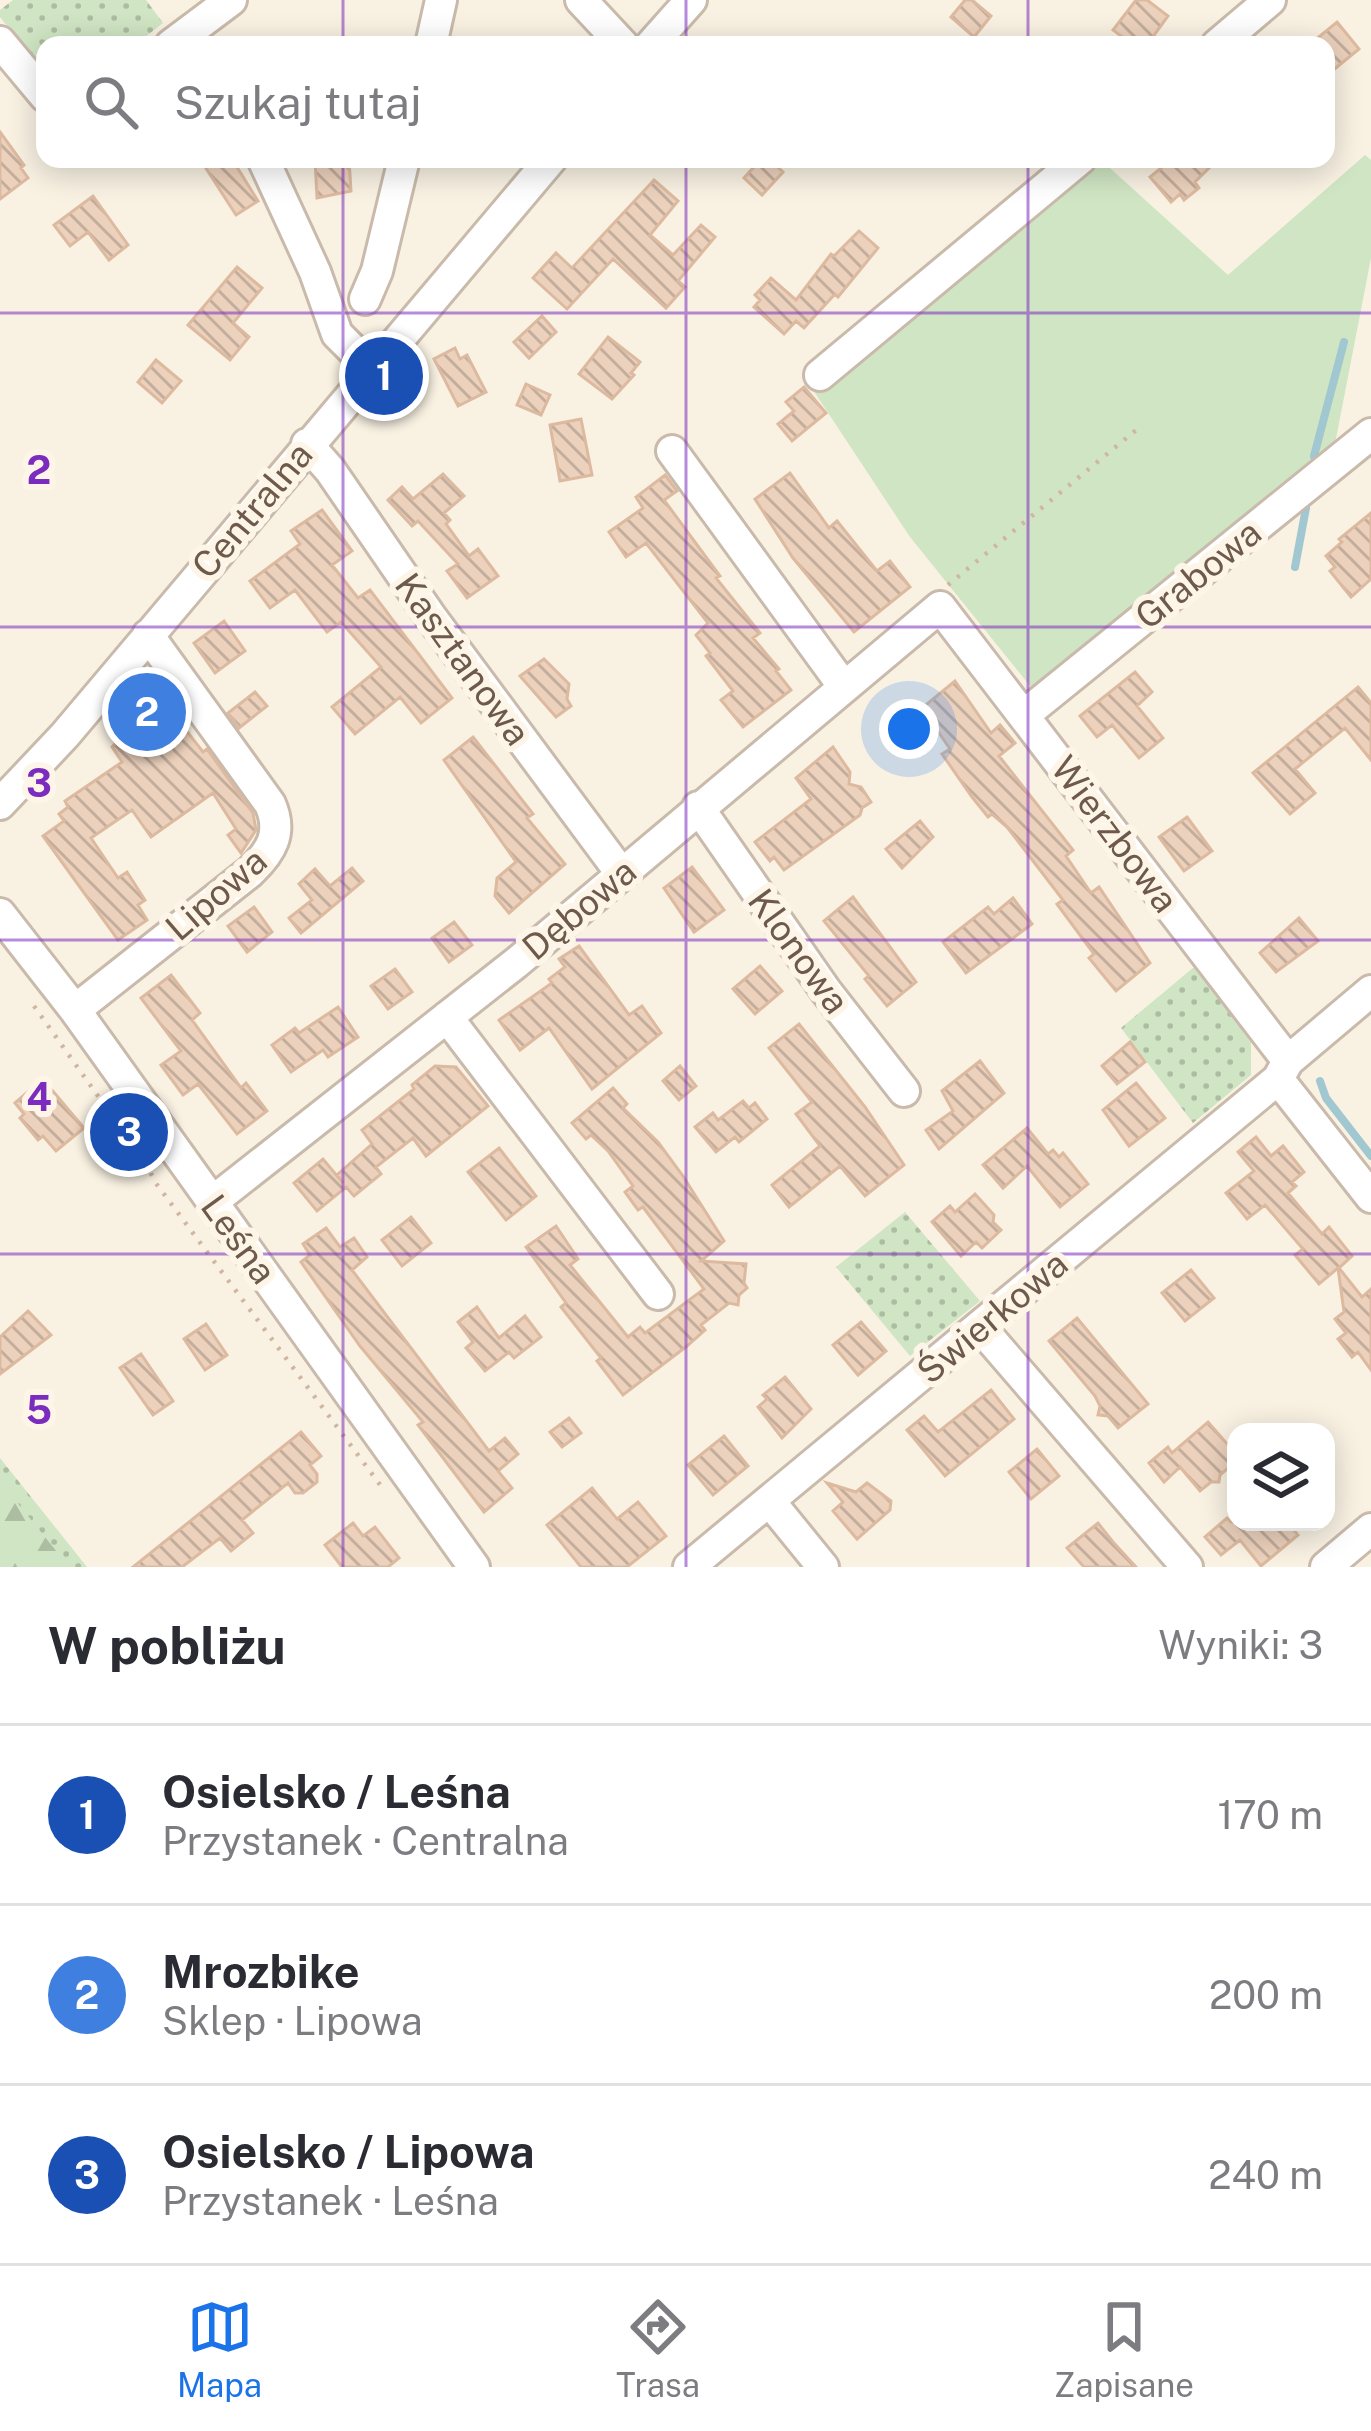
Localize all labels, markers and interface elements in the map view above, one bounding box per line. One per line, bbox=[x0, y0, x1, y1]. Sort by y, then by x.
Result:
search box bbox=[36, 36, 1335, 168]
icon: search bbox=[78, 69, 144, 135]
text: Szukaj tutaj bbox=[174, 76, 422, 129]
pin: 1 bbox=[345, 331, 423, 421]
street label: Centralna bbox=[183, 434, 321, 586]
text: 2 bbox=[27, 447, 51, 493]
street label: Grabowa bbox=[1127, 511, 1269, 637]
street label: Kasztanowa bbox=[387, 565, 539, 753]
pin: 2 bbox=[108, 667, 186, 757]
your location bbox=[879, 699, 939, 759]
street label: Wierzbowa bbox=[1043, 748, 1187, 920]
text: 3 bbox=[26, 760, 52, 806]
street label: Lipowa bbox=[157, 839, 275, 949]
street label: Dębowa bbox=[514, 850, 644, 968]
street label: Klonowa bbox=[740, 881, 858, 1021]
text: 4 bbox=[26, 1074, 52, 1120]
pin: 3 bbox=[90, 1087, 168, 1177]
street label: Leśna bbox=[193, 1187, 285, 1291]
street label: Świerkowa bbox=[908, 1242, 1076, 1392]
text: 5 bbox=[26, 1387, 52, 1433]
map controls bbox=[1227, 1423, 1335, 1531]
button: layers bbox=[1227, 1423, 1335, 1531]
text: W pobliżu bbox=[48, 1616, 286, 1675]
text: Wyniki: 3 bbox=[1158, 1622, 1323, 1668]
text: Osielsko / Leśna bbox=[162, 1765, 511, 1818]
text: 1 bbox=[79, 1792, 95, 1838]
text: 170 m bbox=[1217, 1792, 1323, 1838]
text: Przystanek · Centralna bbox=[162, 1818, 569, 1864]
text: Mrozbike bbox=[162, 1945, 360, 1998]
text: 2 bbox=[75, 1972, 99, 2018]
text: 200 m bbox=[1209, 1972, 1323, 2018]
text: Sklep · Lipowa bbox=[162, 1998, 423, 2044]
text: Osielsko / Lipowa bbox=[162, 2125, 534, 2178]
text: 3 bbox=[74, 2152, 100, 2198]
text: 240 m bbox=[1208, 2152, 1323, 2198]
text: Przystanek · Leśna bbox=[162, 2178, 499, 2224]
tab: Mapa bbox=[177, 2294, 262, 2404]
tab: Trasa bbox=[616, 2294, 700, 2404]
tab: Zapisane bbox=[1054, 2294, 1194, 2404]

